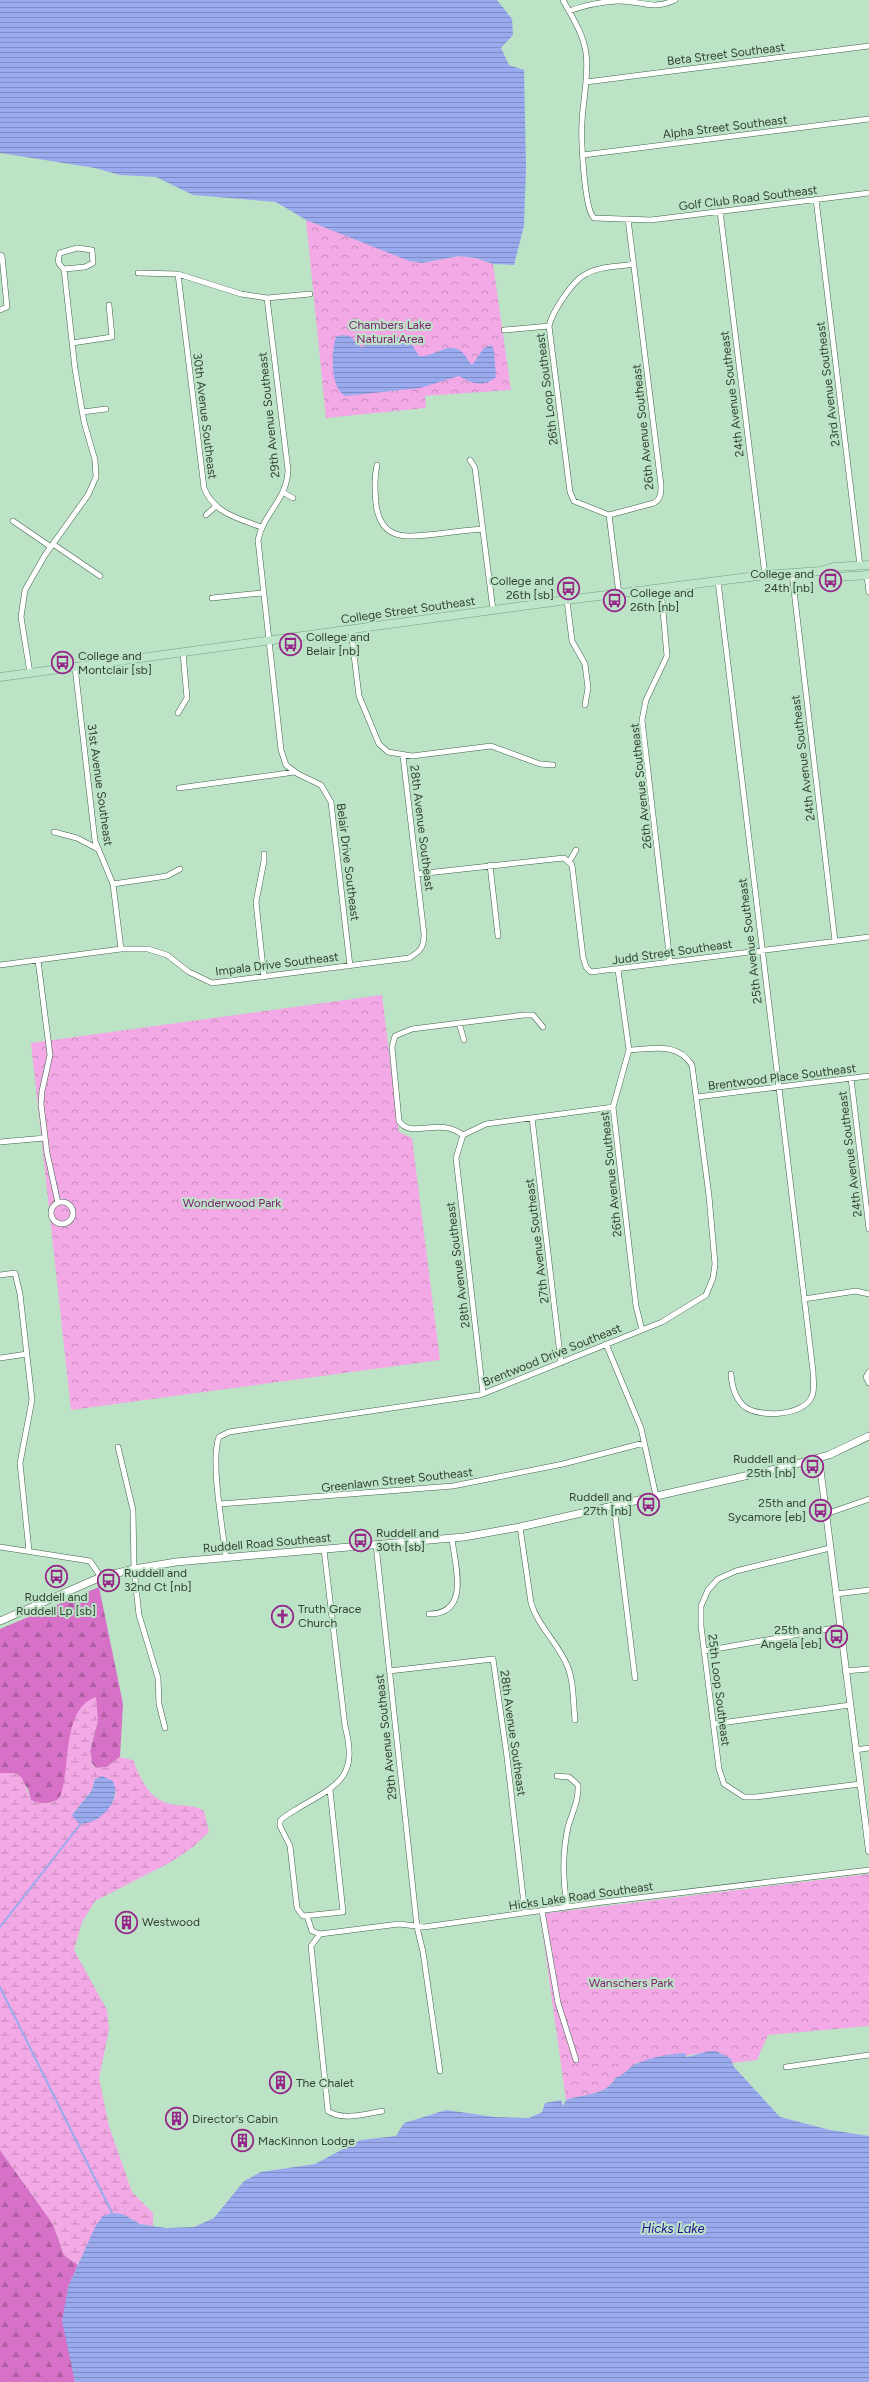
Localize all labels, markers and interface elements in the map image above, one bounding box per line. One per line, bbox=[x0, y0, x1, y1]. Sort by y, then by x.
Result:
street label: Beta Street Southeast bbox=[666, 40, 786, 68]
street label: Alpha Street Southeast bbox=[662, 112, 788, 142]
street label: Golf Club Road Southeast bbox=[678, 182, 819, 213]
park label: Chambers Lake Natural Area bbox=[349, 318, 432, 346]
street label: 23rd Avenue Southeast bbox=[813, 320, 843, 447]
street label: 24th Avenue Southeast bbox=[717, 330, 747, 458]
street label: 26th Loop Southeast bbox=[533, 332, 561, 446]
street label: 29th Avenue Southeast bbox=[255, 351, 283, 479]
street label: 30th Avenue Southeast bbox=[190, 352, 220, 480]
street label: 26th Avenue Southeast bbox=[629, 363, 657, 491]
place label: College and 24th [nb] bbox=[750, 567, 814, 595]
bus stop icon: College and 24th [nb] bbox=[817, 568, 843, 594]
place label: College and 26th [sb] bbox=[490, 574, 554, 602]
bus stop icon: College and 26th [sb] bbox=[556, 575, 582, 601]
place label: College and 26th [nb] bbox=[630, 586, 694, 614]
bus stop icon: College and 26th [nb] bbox=[601, 587, 627, 613]
street label: College Street Southeast bbox=[340, 594, 477, 626]
place label: College and Belair [nb] bbox=[306, 630, 370, 658]
bus stop icon: College and Belair [nb] bbox=[278, 631, 304, 657]
place label: College and Montclair [sb] bbox=[78, 649, 152, 677]
bus stop icon: College and Montclair [sb] bbox=[49, 650, 75, 676]
street label: 24th Avenue Southeast bbox=[788, 694, 818, 822]
street label: 26th Avenue Southeast bbox=[627, 722, 655, 850]
street label: 31st Avenue Southeast bbox=[84, 723, 116, 847]
street label: 28th Avenue Southeast bbox=[407, 764, 437, 892]
street label: Belair Drive Southeast bbox=[334, 802, 362, 922]
street label: 25th Avenue Southeast bbox=[735, 877, 765, 1005]
street label: Judd Street Southeast bbox=[611, 937, 734, 967]
street label: Impala Drive Southeast bbox=[215, 949, 340, 979]
street label: Brentwood Place Southeast bbox=[707, 1061, 857, 1093]
street label: 24th Avenue Southeast bbox=[835, 1090, 865, 1218]
street label: 26th Avenue Southeast bbox=[597, 1110, 625, 1238]
street label: 27th Avenue Southeast bbox=[522, 1177, 552, 1304]
park label: Wonderwood Park bbox=[183, 1196, 281, 1210]
street label: 28th Avenue Southeast bbox=[443, 1201, 473, 1329]
street label: Brentwood Drive Southeast bbox=[481, 1321, 624, 1389]
place label: Ruddell and 25th [nb] bbox=[733, 1452, 796, 1480]
bus stop icon: Ruddell and 25th [nb] bbox=[799, 1453, 825, 1479]
street label: Greenlawn Street Southeast bbox=[321, 1465, 474, 1495]
place label: Ruddell and 27th [nb] bbox=[569, 1490, 632, 1518]
bus stop icon: Ruddell and 27th [nb] bbox=[635, 1491, 661, 1517]
place label: 25th and Sycamore [eb] bbox=[728, 1496, 806, 1524]
bus stop icon: 25th and Sycamore [eb] bbox=[808, 1497, 834, 1523]
place label: Ruddell and 30th [sb] bbox=[376, 1526, 439, 1554]
bus stop icon: Ruddell and 30th [sb] bbox=[347, 1527, 373, 1553]
street label: Ruddell Road Southeast bbox=[202, 1530, 332, 1556]
bus stop icon: Ruddell and Ruddell Lp [sb] bbox=[43, 1563, 69, 1589]
place label: Ruddell and 32nd Ct [nb] bbox=[124, 1566, 192, 1594]
bus stop icon: Ruddell and 32nd Ct [nb] bbox=[95, 1567, 121, 1593]
place label: Ruddell and Ruddell Lp [sb] bbox=[16, 1590, 96, 1618]
place label: Truth Grace Church bbox=[298, 1602, 362, 1630]
church icon: Truth Grace Church bbox=[269, 1603, 295, 1629]
place label: 25th and Angela [eb] bbox=[760, 1623, 822, 1651]
bus stop icon: 25th and Angela [eb] bbox=[824, 1624, 850, 1650]
street label: 25th Loop Southeast bbox=[705, 1633, 733, 1747]
street label: 28th Avenue Southeast bbox=[497, 1669, 529, 1797]
street label: 29th Avenue Southeast bbox=[372, 1673, 400, 1801]
street label: Hicks Lake Road Southeast bbox=[508, 1879, 655, 1913]
building icon: Westwood bbox=[113, 1909, 139, 1935]
place label: Westwood bbox=[142, 1915, 200, 1929]
park label: Wanschers Park bbox=[589, 1976, 673, 1990]
building icon: The Chalet bbox=[268, 2070, 294, 2096]
place label: The Chalet bbox=[296, 2076, 354, 2090]
building icon: Director's Cabin bbox=[163, 2106, 189, 2132]
place label: Director's Cabin bbox=[192, 2112, 278, 2126]
building icon: MacKinnon Lodge bbox=[229, 2128, 255, 2154]
place label: MacKinnon Lodge bbox=[258, 2134, 355, 2148]
water label: Hicks Lake bbox=[641, 2221, 705, 2236]

